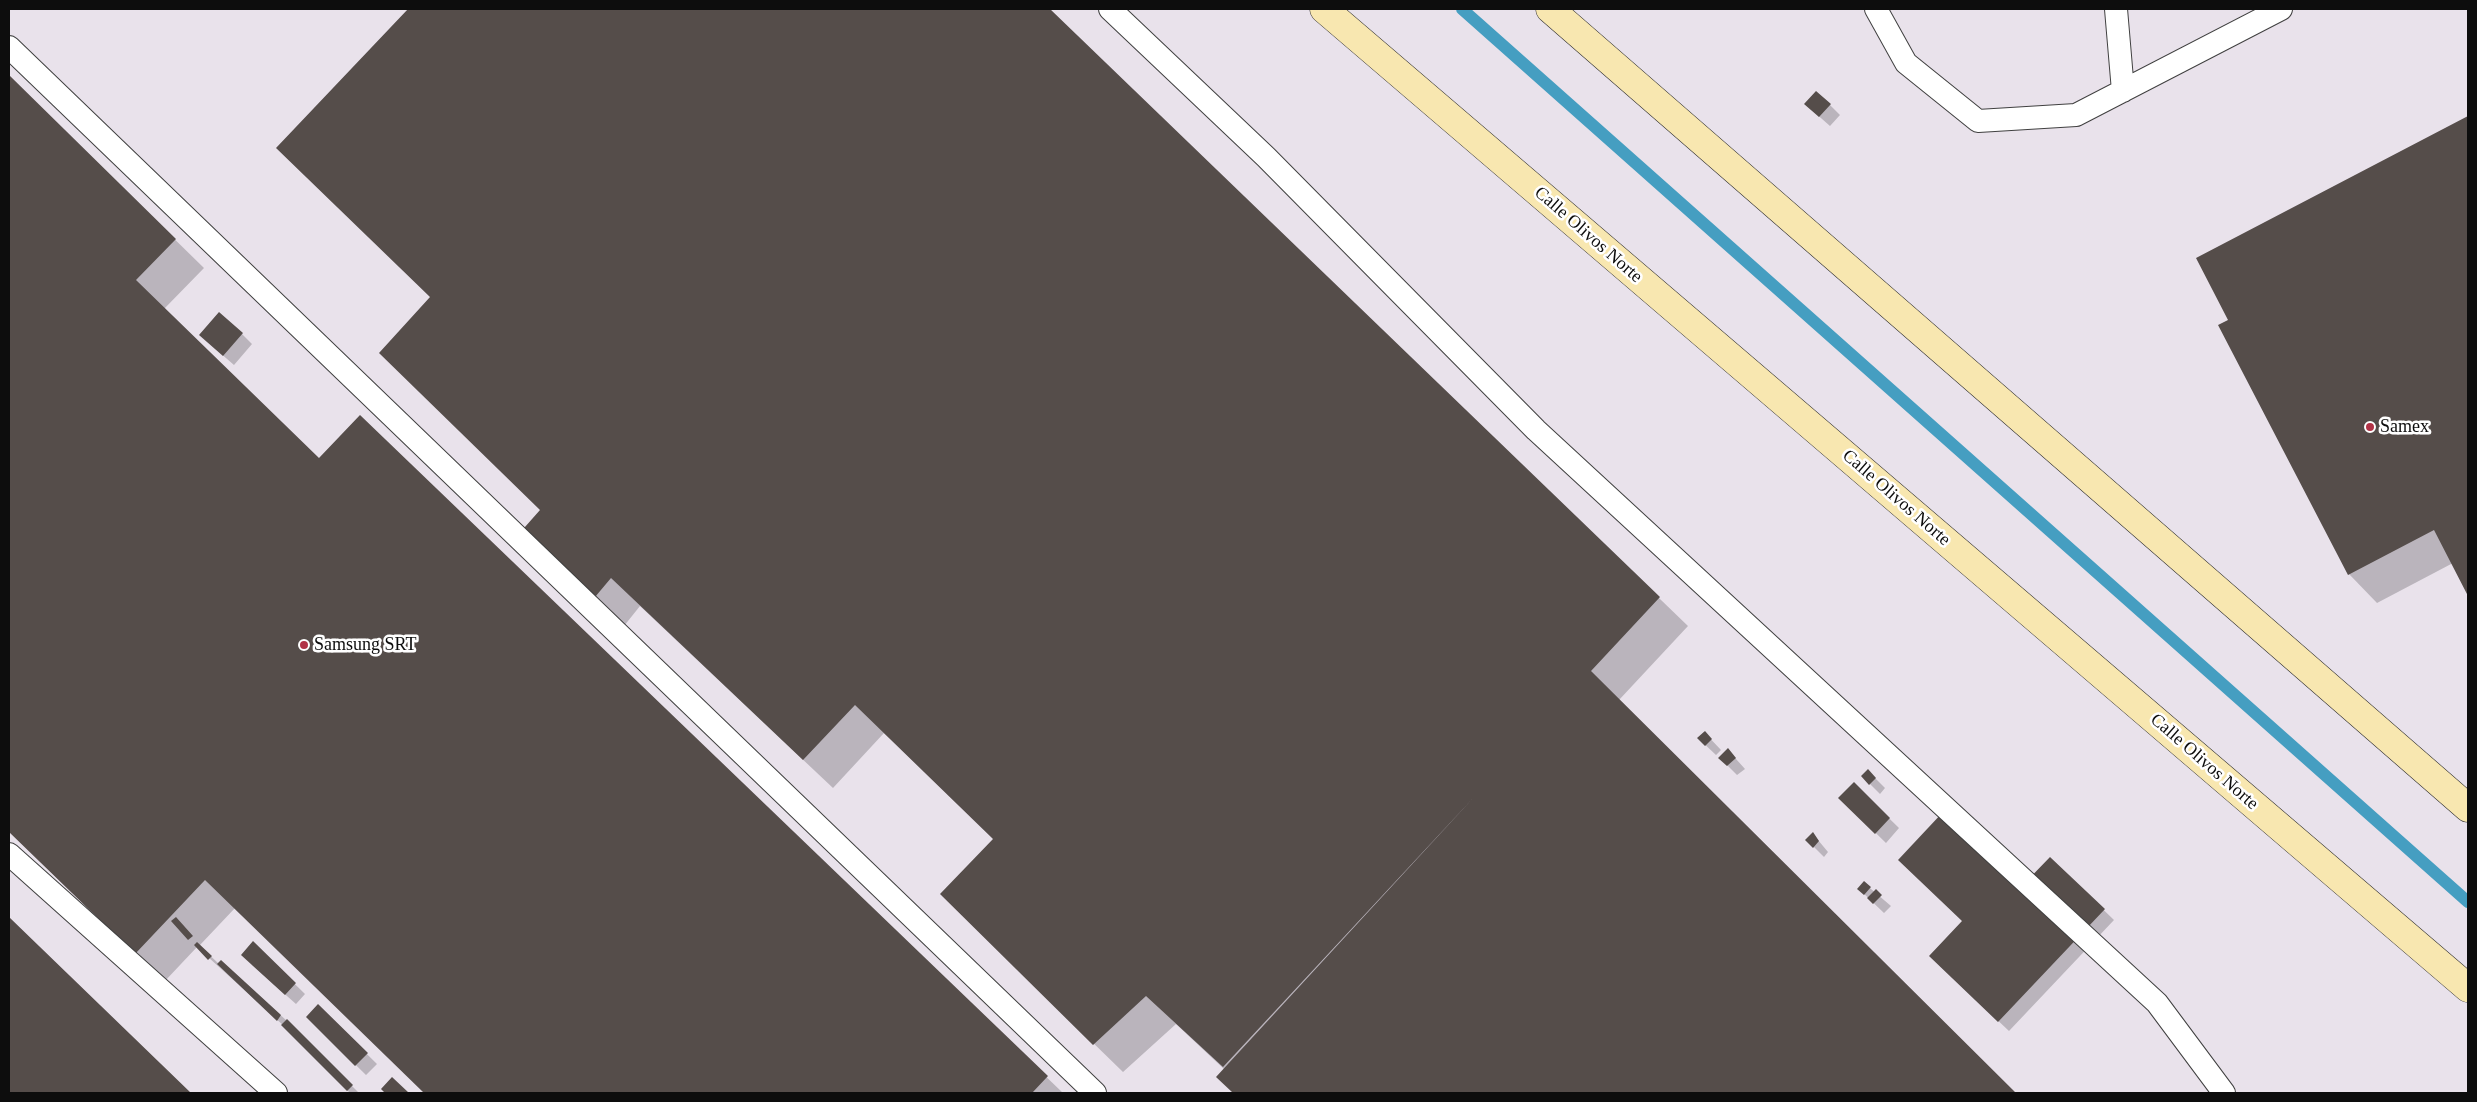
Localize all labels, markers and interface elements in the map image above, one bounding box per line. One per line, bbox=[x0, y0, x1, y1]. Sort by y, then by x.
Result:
street label: Calle Olivos Norte bbox=[1530, 182, 1646, 288]
place label: Samex bbox=[2380, 416, 2429, 438]
marker: Samex bbox=[2364, 421, 2376, 433]
street label: Calle Olivos Norte bbox=[1838, 445, 1954, 551]
place label: Samsung SRT bbox=[314, 634, 416, 656]
marker: Samsung SRT bbox=[298, 639, 310, 651]
street label: Calle Olivos Norte bbox=[2146, 709, 2262, 815]

